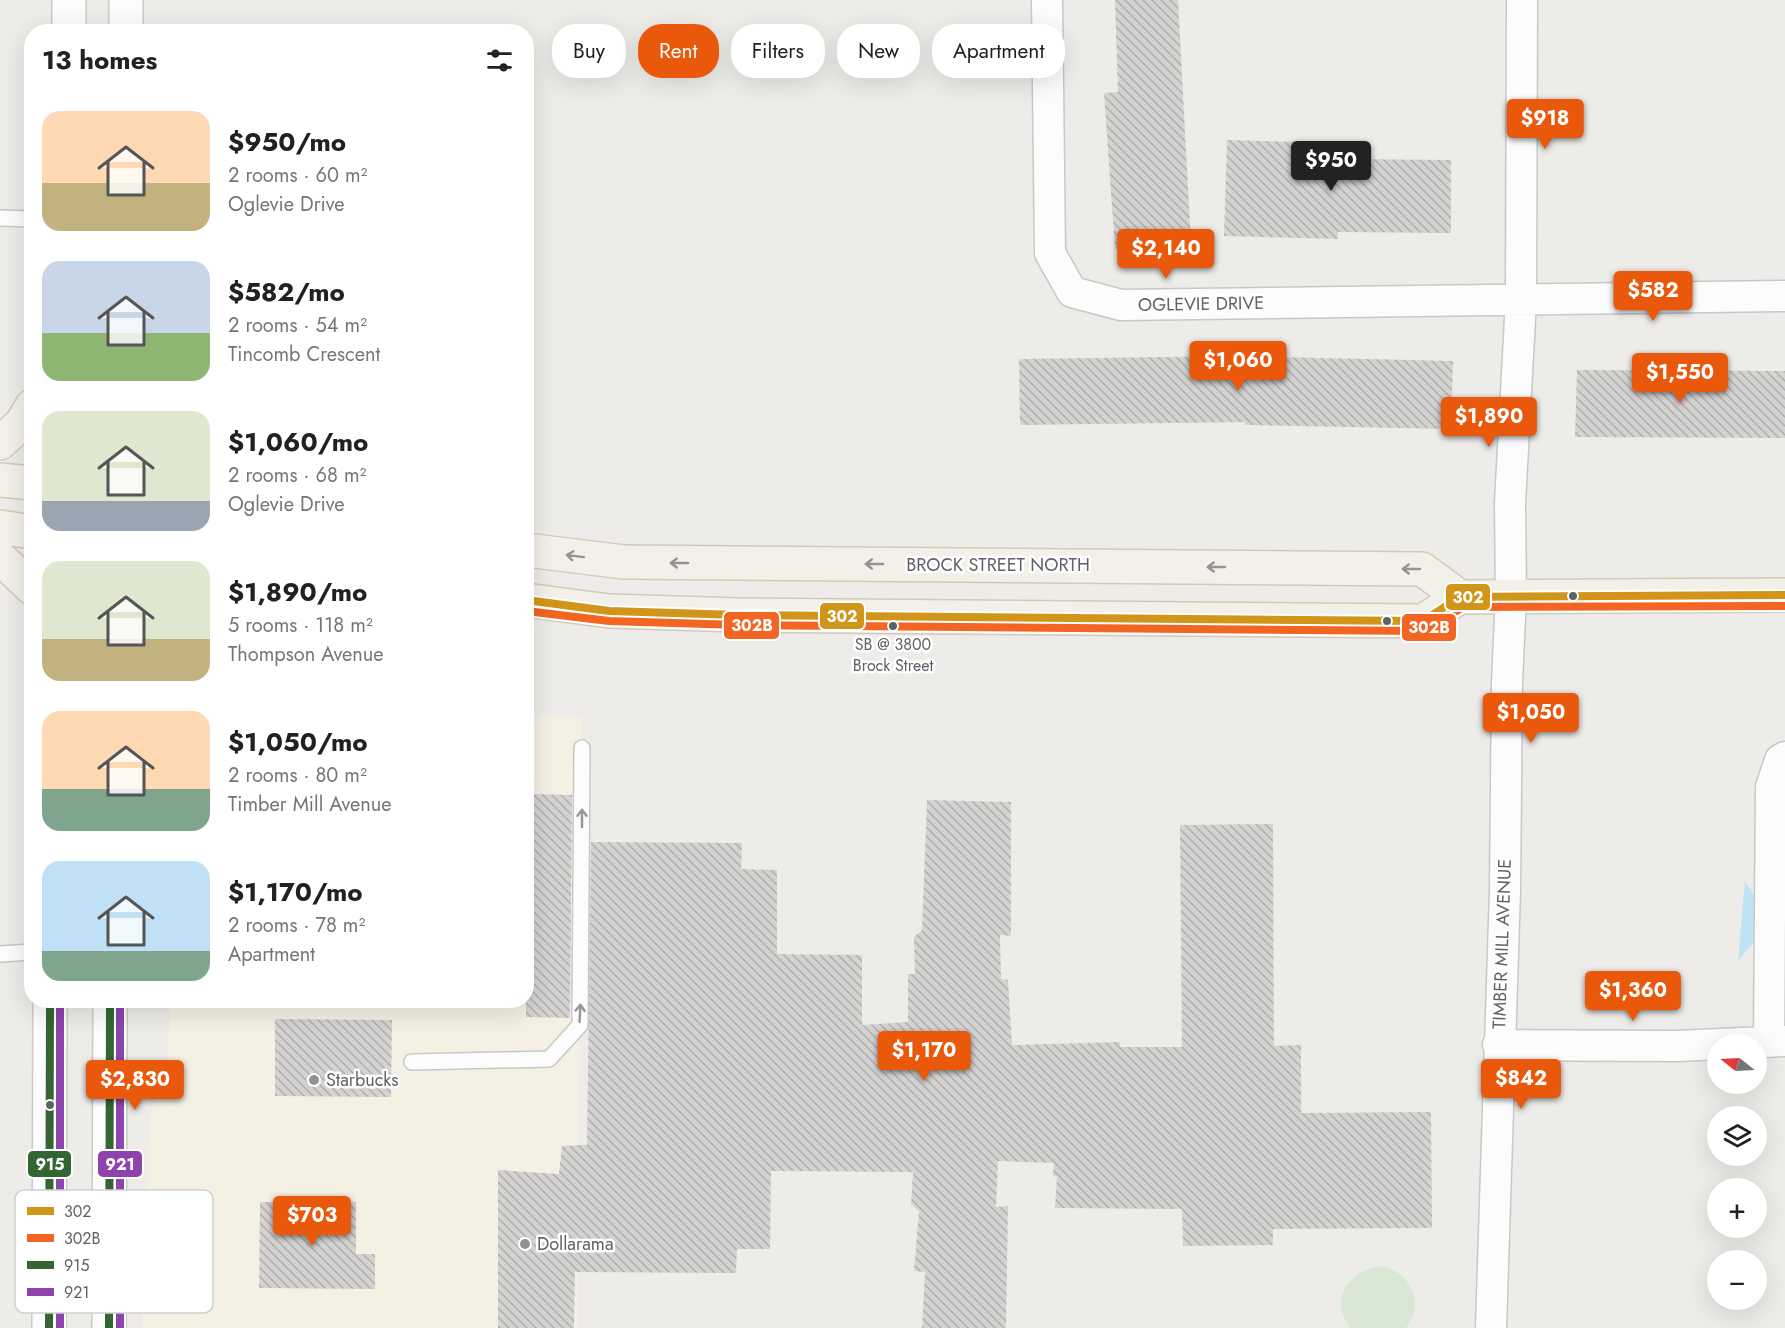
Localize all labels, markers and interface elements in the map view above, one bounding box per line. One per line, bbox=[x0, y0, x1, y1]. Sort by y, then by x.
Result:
chip: Buy bbox=[552, 24, 626, 78]
chip: Rent bbox=[638, 24, 719, 78]
chip: Filters bbox=[731, 24, 825, 78]
chip: New bbox=[837, 24, 920, 78]
chip: Apartment bbox=[932, 24, 1065, 78]
text: 13 homes bbox=[42, 41, 157, 79]
icon: filters bbox=[483, 44, 516, 77]
pin: $918 bbox=[1509, 99, 1581, 150]
text: $918 bbox=[1521, 104, 1569, 133]
text: $950/mo bbox=[228, 123, 346, 161]
icon: home bbox=[90, 135, 162, 207]
pin: $950 bbox=[1295, 141, 1367, 192]
text: $950 bbox=[1305, 146, 1357, 175]
text: 2 rooms · 60 m² bbox=[228, 161, 367, 190]
text: Oglevie Drive bbox=[228, 190, 345, 219]
pin: $2,140 bbox=[1117, 229, 1215, 280]
text: $2,140 bbox=[1131, 234, 1201, 263]
pin: $582 bbox=[1617, 271, 1689, 322]
text: $582/mo bbox=[228, 273, 345, 311]
text: $582 bbox=[1628, 276, 1679, 305]
icon: home bbox=[90, 285, 162, 357]
street label: OGLEVIE DRIVE bbox=[1138, 290, 1264, 318]
text: 2 rooms · 54 m² bbox=[228, 311, 367, 340]
text: Tincomb Crescent bbox=[228, 340, 380, 369]
pin: $1,060 bbox=[1189, 341, 1287, 392]
text: $1,060 bbox=[1204, 346, 1272, 375]
pin: $1,550 bbox=[1631, 353, 1729, 404]
text: $1,550 bbox=[1646, 358, 1714, 387]
pin: $1,890 bbox=[1440, 397, 1538, 448]
text: $1,890 bbox=[1455, 402, 1523, 431]
text: $1,060/mo bbox=[228, 423, 368, 461]
icon: home bbox=[90, 435, 162, 507]
text: 2 rooms · 68 m² bbox=[228, 461, 366, 490]
text: Oglevie Drive bbox=[228, 490, 345, 519]
one-way arrow bbox=[566, 551, 586, 562]
street label: BROCK STREET NORTH bbox=[906, 552, 1090, 578]
one-way arrow bbox=[669, 557, 689, 569]
one-way arrow bbox=[864, 558, 884, 570]
one-way arrow bbox=[1206, 561, 1226, 573]
one-way arrow bbox=[1401, 563, 1421, 575]
text: $1,890/mo bbox=[228, 573, 367, 611]
line badge: 302 bbox=[1445, 583, 1491, 611]
icon: home bbox=[90, 585, 162, 657]
text: 302 bbox=[1452, 586, 1484, 609]
unlabelled marker bbox=[1567, 590, 1579, 602]
line badge: 302 bbox=[819, 602, 865, 630]
text: 302 bbox=[826, 605, 858, 628]
text: 5 rooms · 118 m² bbox=[228, 611, 373, 640]
line badge: 302B bbox=[723, 611, 780, 640]
line badge: 302B bbox=[1401, 613, 1457, 642]
text: 302B bbox=[731, 614, 773, 637]
unlabelled marker bbox=[1381, 615, 1393, 627]
text: 302B bbox=[1408, 616, 1450, 639]
marker: SB @ 3800 Brock Street bbox=[887, 620, 899, 632]
place label: SB @ 3800 Brock Street bbox=[853, 633, 933, 677]
text: Thompson Avenue bbox=[228, 640, 384, 669]
pin: $1,050 bbox=[1482, 693, 1580, 744]
text: $1,050 bbox=[1497, 698, 1565, 727]
text: $1,050/mo bbox=[228, 723, 368, 761]
icon: home bbox=[90, 735, 162, 807]
text: 2 rooms · 80 m² bbox=[228, 761, 367, 790]
text: Timber Mill Avenue bbox=[228, 790, 392, 819]
one-way arrow bbox=[576, 808, 588, 828]
street label: TIMBER MILL AVENUE bbox=[1486, 858, 1518, 1030]
text: $1,170/mo bbox=[228, 873, 363, 911]
icon: home bbox=[90, 885, 162, 957]
text: 2 rooms · 78 m² bbox=[228, 911, 365, 940]
text: Apartment bbox=[228, 940, 315, 969]
pin: $1,360 bbox=[1584, 971, 1682, 1022]
text: $1,360 bbox=[1599, 976, 1667, 1005]
one-way arrow bbox=[575, 1003, 586, 1023]
pin: $1,170 bbox=[875, 1031, 973, 1082]
north arrow bbox=[1707, 1034, 1767, 1094]
map controls bbox=[1707, 1034, 1767, 1310]
text: $1,170 bbox=[892, 1036, 956, 1065]
pin: $842 bbox=[1485, 1059, 1557, 1110]
pin: $2,830 bbox=[86, 1060, 184, 1111]
text: $842 bbox=[1495, 1064, 1547, 1093]
text: $2,830 bbox=[100, 1065, 170, 1094]
place label: Starbucks bbox=[326, 1067, 399, 1093]
marker: Starbucks bbox=[307, 1073, 321, 1087]
unlabelled marker bbox=[44, 1099, 56, 1111]
button: layers bbox=[1707, 1106, 1767, 1166]
line badge: 915 bbox=[27, 1150, 72, 1178]
line badge: 921 bbox=[97, 1150, 143, 1178]
text: 915 bbox=[35, 1153, 65, 1176]
text: 921 bbox=[105, 1153, 135, 1176]
button: + bbox=[1707, 1178, 1767, 1238]
legend bbox=[15, 1190, 213, 1313]
pin: $703 bbox=[276, 1196, 348, 1247]
text: 302 bbox=[64, 1200, 91, 1223]
text: $703 bbox=[287, 1201, 337, 1230]
text: 302B bbox=[64, 1227, 100, 1250]
place label: Dollarama bbox=[537, 1231, 614, 1257]
marker: Dollarama bbox=[518, 1237, 532, 1251]
button: − bbox=[1707, 1250, 1767, 1310]
text: 915 bbox=[64, 1254, 89, 1277]
text: 921 bbox=[64, 1281, 90, 1304]

